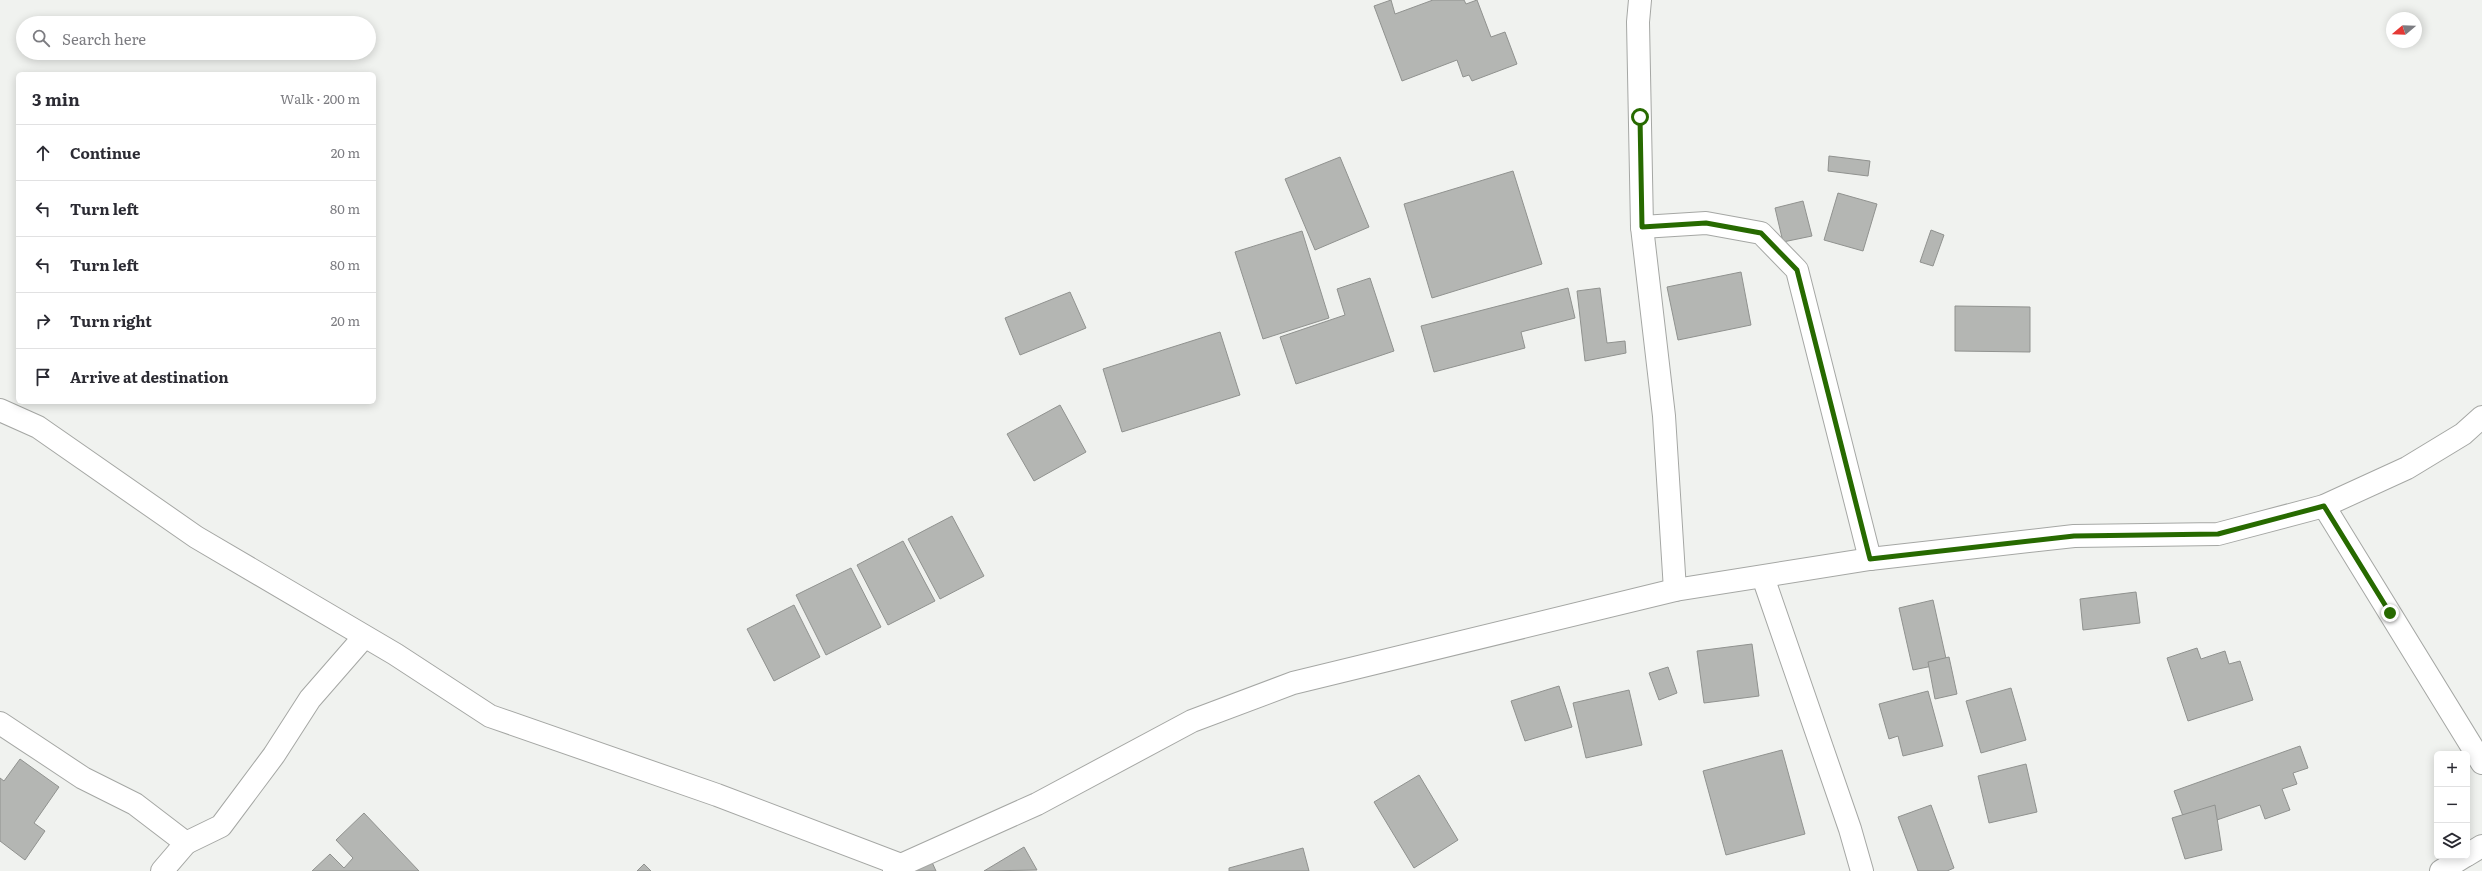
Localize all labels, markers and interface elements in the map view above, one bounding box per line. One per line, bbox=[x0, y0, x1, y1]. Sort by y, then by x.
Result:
north arrow bbox=[2386, 12, 2422, 48]
search box bbox=[16, 16, 376, 60]
icon: search bbox=[30, 27, 52, 49]
text: Search here bbox=[62, 27, 146, 50]
text: 3 min bbox=[32, 86, 80, 111]
text: Walk · 200 m bbox=[280, 89, 360, 108]
route start bbox=[1631, 108, 1649, 126]
text: Continue bbox=[70, 141, 140, 164]
icon: ahead bbox=[32, 142, 54, 164]
text: 20 m bbox=[331, 143, 360, 162]
text: Turn left bbox=[70, 197, 139, 220]
icon: left bbox=[32, 198, 54, 220]
text: 80 m bbox=[330, 199, 360, 218]
text: Turn left bbox=[70, 253, 139, 276]
icon: left bbox=[32, 254, 54, 276]
text: 80 m bbox=[330, 255, 360, 274]
text: Turn right bbox=[70, 309, 152, 332]
icon: right bbox=[32, 310, 54, 332]
text: 20 m bbox=[331, 311, 360, 330]
text: Arrive at destination bbox=[70, 365, 229, 388]
icon: arrive bbox=[32, 366, 54, 388]
route end bbox=[2381, 604, 2399, 622]
map controls bbox=[2434, 751, 2470, 859]
button: + bbox=[2434, 751, 2470, 787]
button: − bbox=[2434, 787, 2470, 823]
button: layers bbox=[2434, 823, 2470, 859]

